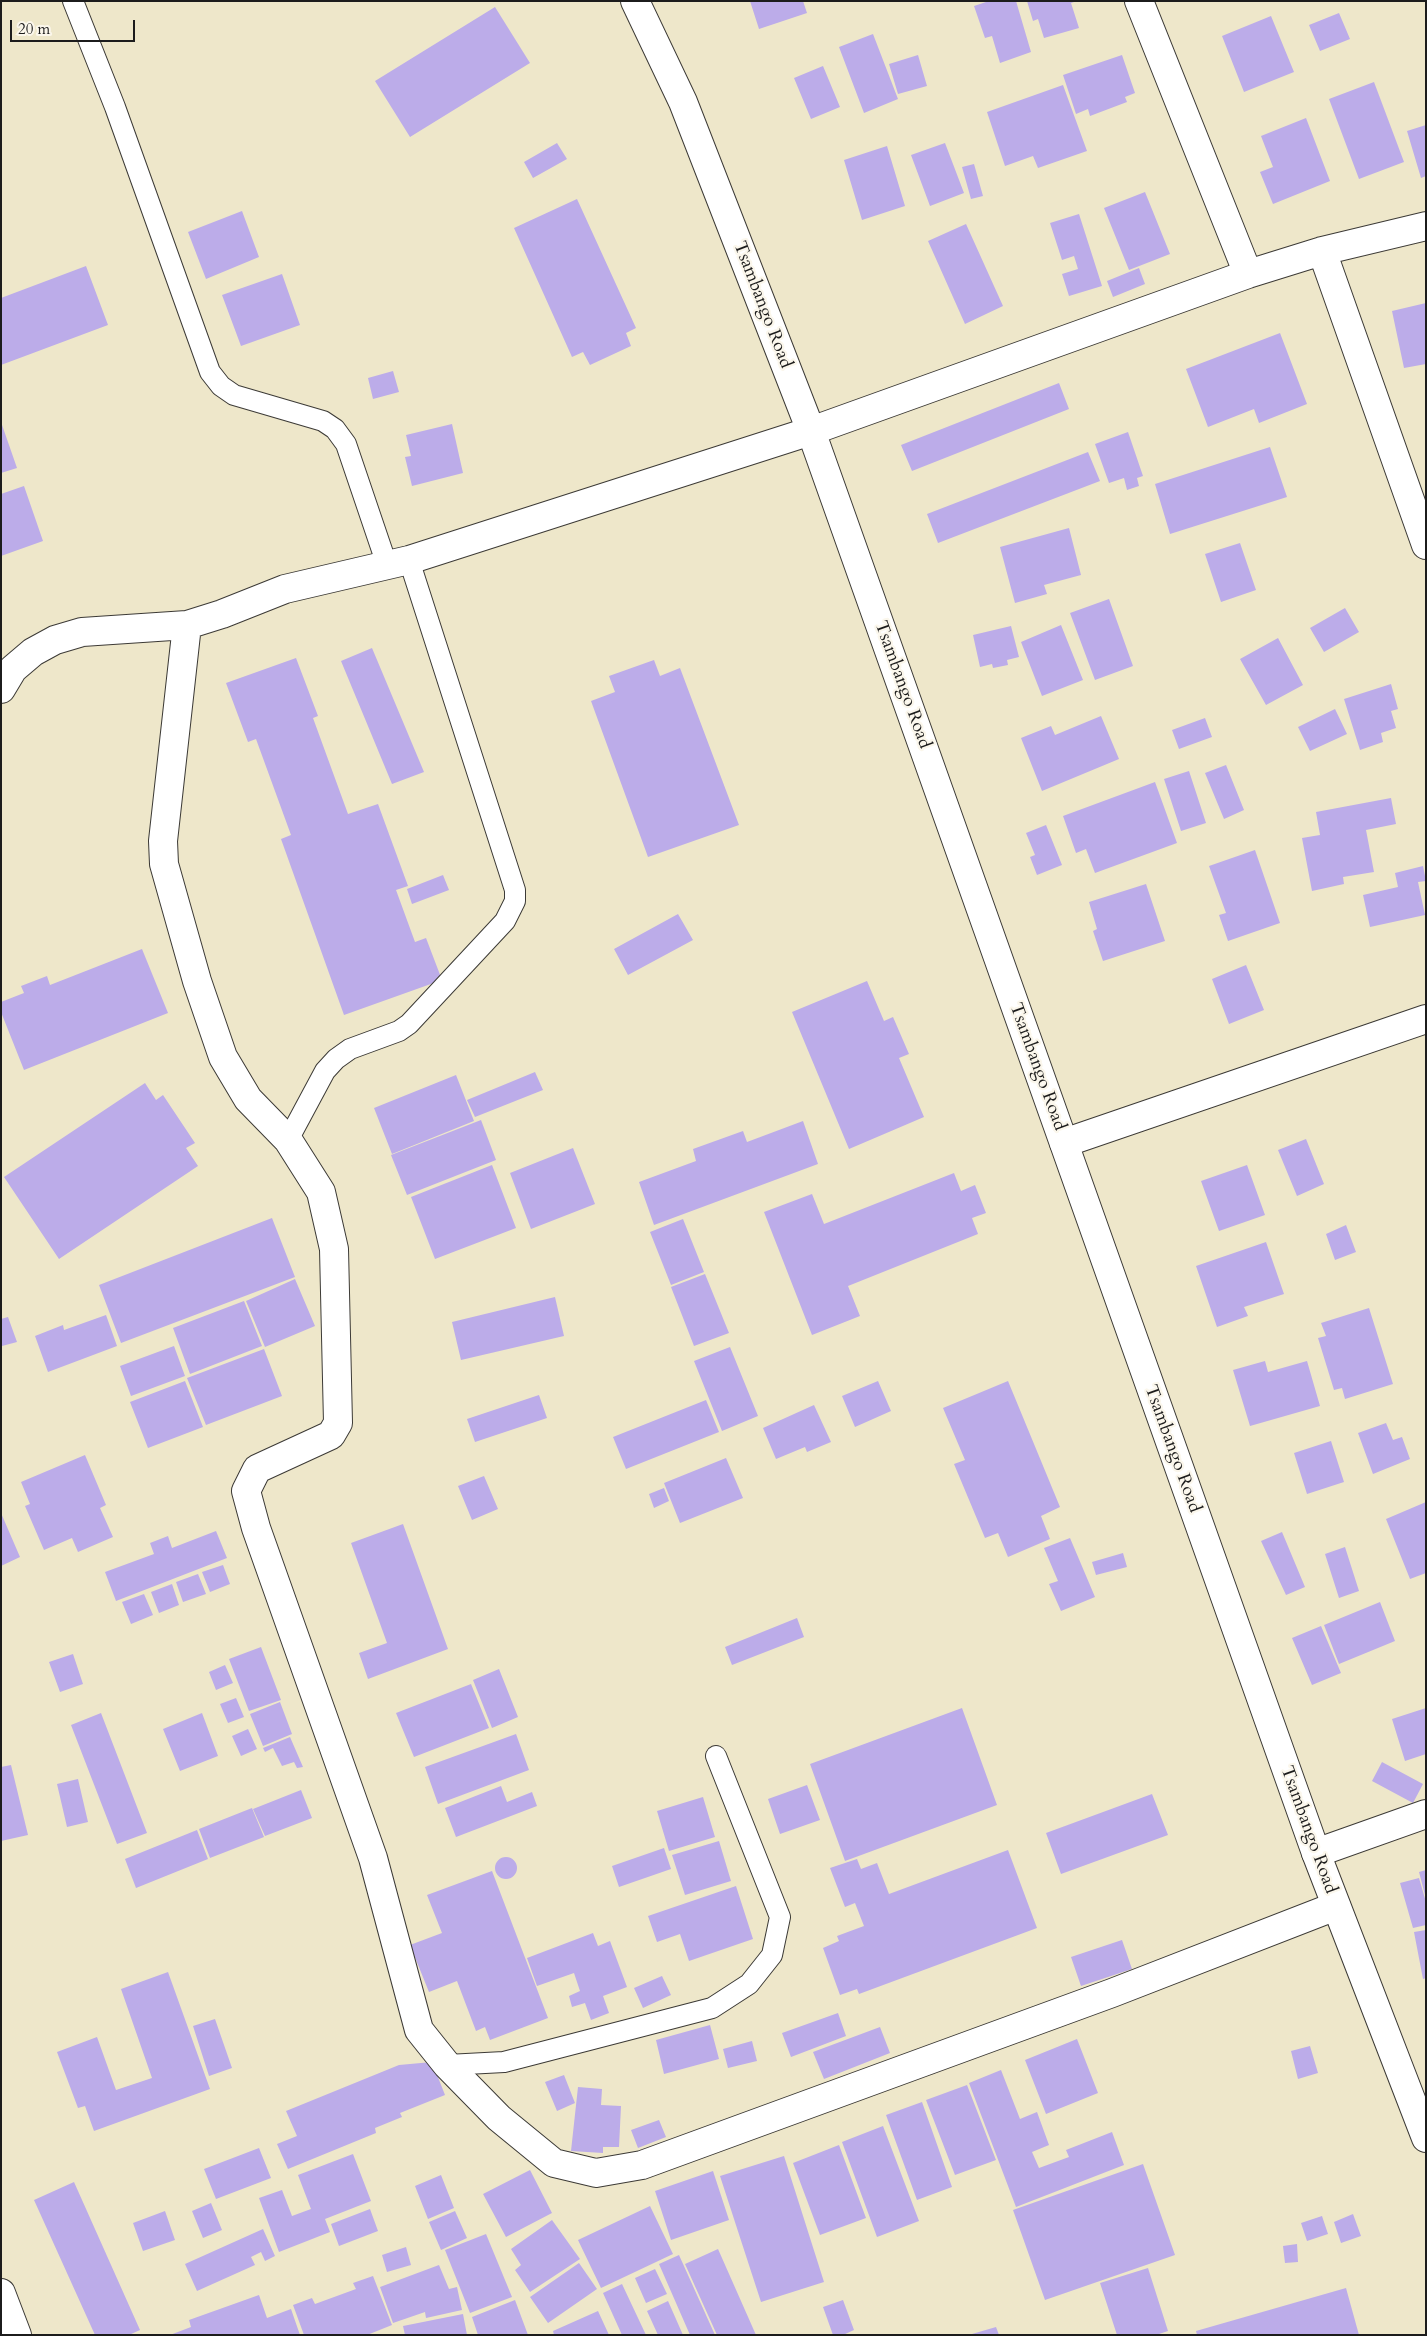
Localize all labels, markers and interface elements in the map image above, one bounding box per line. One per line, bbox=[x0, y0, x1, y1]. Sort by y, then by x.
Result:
scale bar bbox=[12, 10, 138, 42]
text: 20 m bbox=[18, 19, 50, 39]
street label: Tsambango Road bbox=[728, 239, 796, 371]
street label: Tsambango Road bbox=[869, 618, 935, 752]
street label: Tsambango Road bbox=[1004, 1000, 1070, 1134]
street label: Tsambango Road bbox=[1139, 1382, 1205, 1516]
street label: Tsambango Road bbox=[1275, 1763, 1341, 1897]

